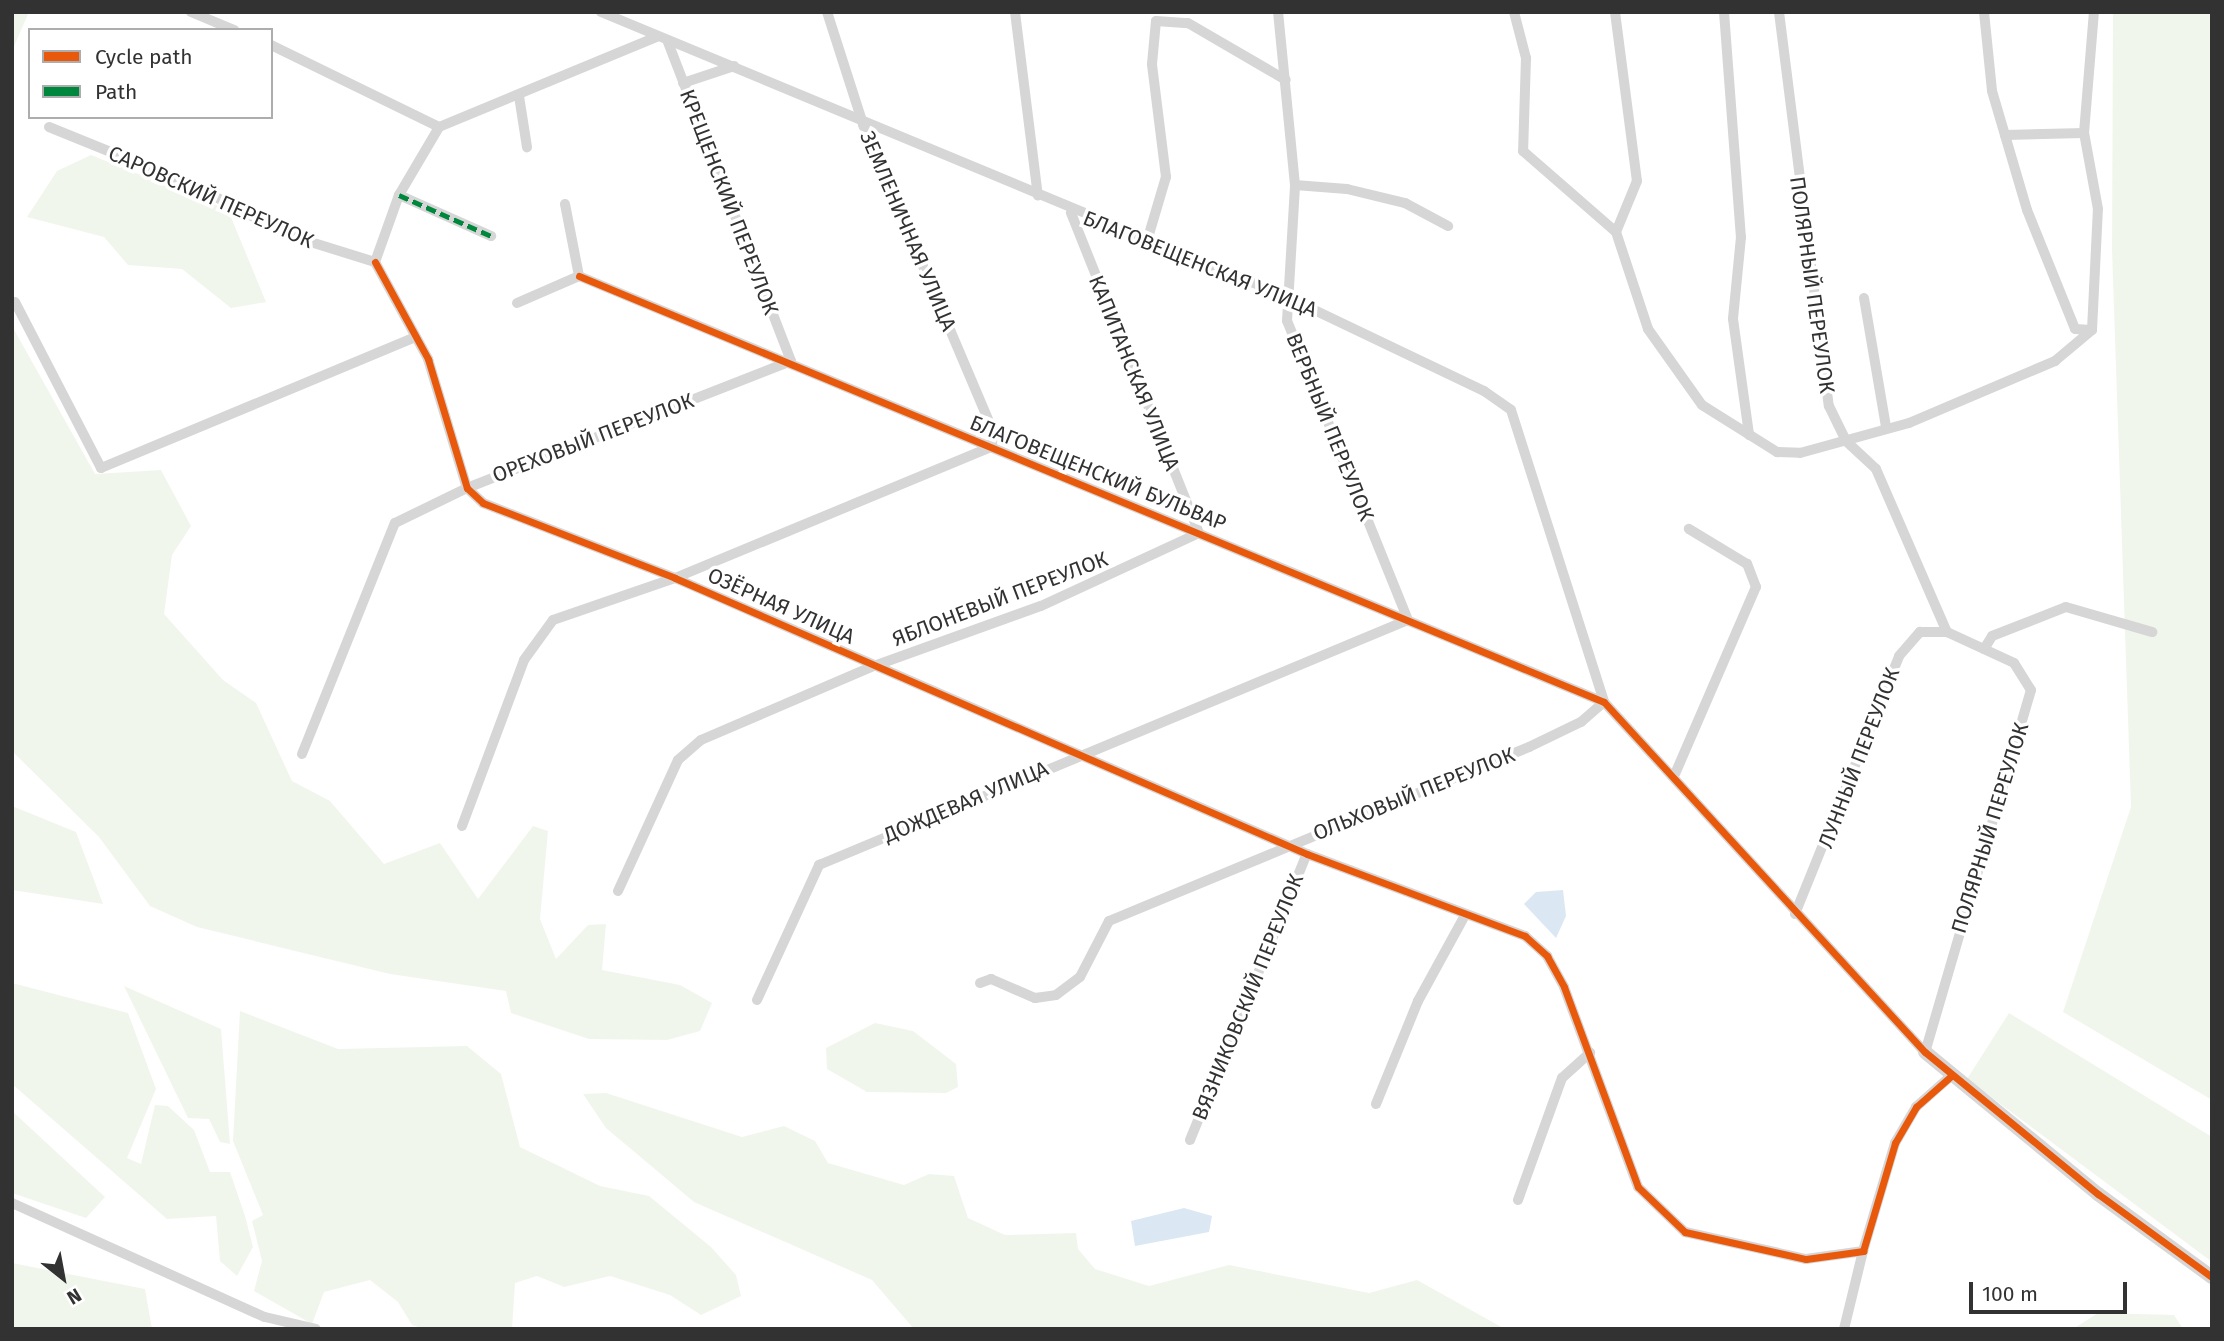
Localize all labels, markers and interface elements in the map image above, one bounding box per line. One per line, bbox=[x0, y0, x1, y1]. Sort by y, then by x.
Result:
legend bbox=[28, 28, 273, 119]
text: Cycle path bbox=[95, 44, 193, 70]
text: Path bbox=[95, 79, 137, 105]
street label: КРЕЩЕНСКИЙ ПЕРЕУЛОК bbox=[674, 86, 784, 318]
street label: ЗЕМЛЕНИЧНАЯ УЛИЦА bbox=[854, 127, 962, 335]
street label: САРОВСКИЙ ПЕРЕУЛОК bbox=[104, 140, 318, 254]
street label: ПОЛЯРНЫЙ ПЕРЕУЛОК bbox=[1784, 175, 1840, 395]
street label: БЛАГОВЕЩЕНСКАЯ УЛИЦА bbox=[1079, 205, 1321, 323]
street label: КАПИТАНСКАЯ УЛИЦА bbox=[1083, 272, 1185, 474]
street label: ВЕРБНЫЙ ПЕРЕУЛОК bbox=[1281, 329, 1379, 525]
street label: ОРЕХОВЫЙ ПЕРЕУЛОК bbox=[489, 388, 697, 488]
street label: БЛАГОВЕЩЕНСКИЙ БУЛЬВАР bbox=[966, 410, 1230, 536]
street label: ЯБЛОНЕВЫЙ ПЕРЕУЛОК bbox=[889, 546, 1111, 652]
street label: ОЗЁРНАЯ УЛИЦА bbox=[704, 562, 858, 650]
street label: ЛУННЫЙ ПЕРЕУЛОК bbox=[1813, 664, 1905, 852]
street label: ПОЛЯРНЫЙ ПЕРЕУЛОК bbox=[1946, 720, 2034, 936]
street label: ОЛЬХОВЫЙ ПЕРЕУЛОК bbox=[1309, 742, 1519, 846]
street label: ДОЖДЕВАЯ УЛИЦА bbox=[880, 756, 1052, 848]
street label: ВЯЗНИКОВСКИЙ ПЕРЕУЛОК bbox=[1187, 870, 1309, 1124]
north arrow bbox=[28, 1243, 98, 1313]
scale bar bbox=[1972, 1268, 2130, 1312]
text: 100 m bbox=[1982, 1281, 2038, 1307]
text: N bbox=[63, 1283, 85, 1310]

